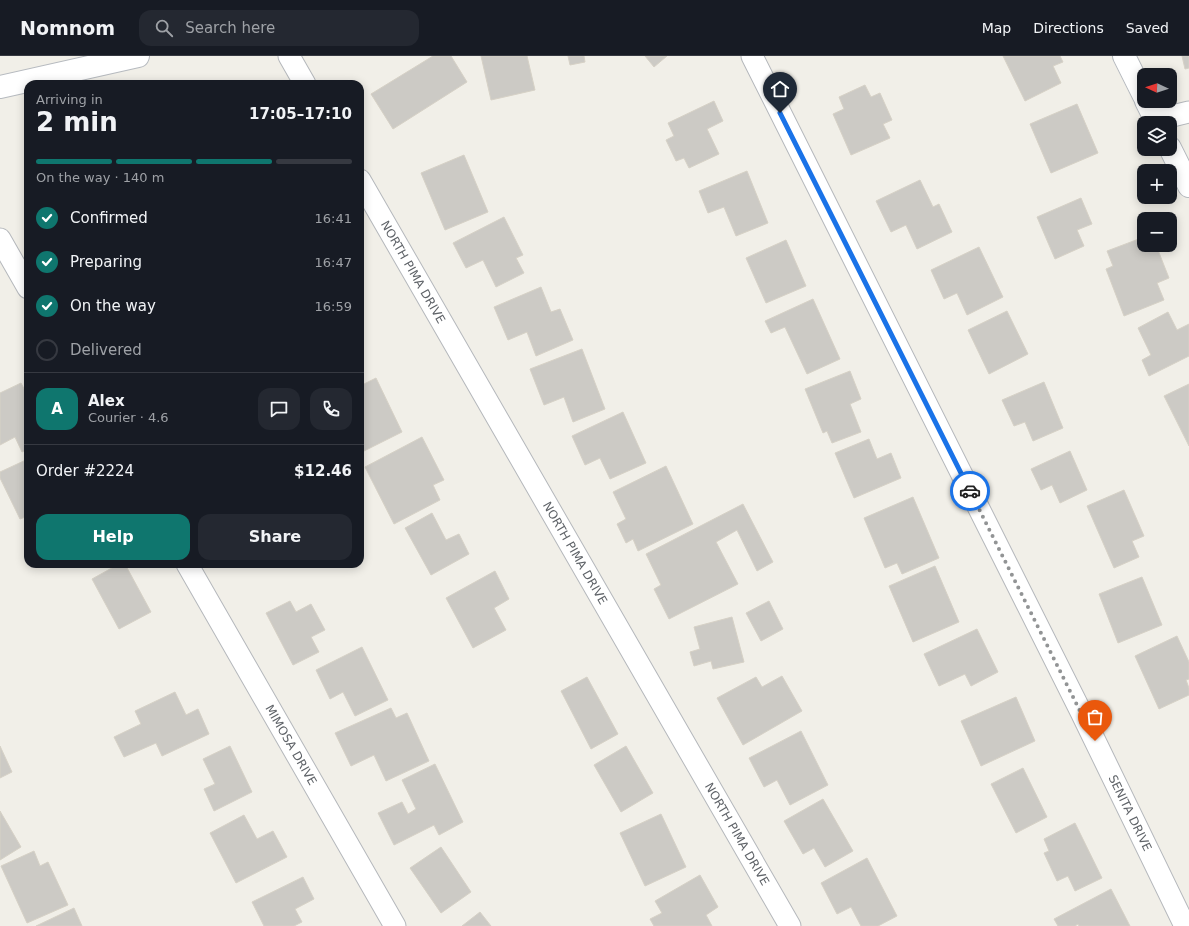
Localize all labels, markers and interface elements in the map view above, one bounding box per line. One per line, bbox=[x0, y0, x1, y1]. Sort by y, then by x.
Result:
search box bbox=[139, 10, 419, 46]
text: Nomnom bbox=[20, 17, 115, 39]
icon: search bbox=[153, 17, 175, 39]
text: Search here bbox=[185, 19, 275, 37]
text: Map bbox=[982, 20, 1011, 36]
text: Directions bbox=[1033, 20, 1104, 36]
text: Saved bbox=[1126, 20, 1169, 36]
north arrow bbox=[1137, 68, 1177, 108]
map controls bbox=[1137, 68, 1177, 252]
pin bbox=[763, 72, 797, 113]
icon: home bbox=[769, 78, 791, 100]
text: Arriving in bbox=[36, 92, 103, 107]
text: 17:05–17:10 bbox=[249, 105, 352, 123]
text: 2 min bbox=[36, 107, 118, 137]
button: layers bbox=[1137, 116, 1177, 156]
button: + bbox=[1137, 164, 1177, 204]
text: On the way · 140 m bbox=[36, 170, 164, 185]
icon: check bbox=[36, 207, 58, 229]
text: Confirmed bbox=[70, 209, 148, 227]
text: 16:41 bbox=[315, 211, 352, 226]
button: − bbox=[1137, 212, 1177, 252]
street label: NORTH PIMA DRIVE bbox=[378, 218, 448, 326]
icon: check bbox=[36, 251, 58, 273]
text: Preparing bbox=[70, 253, 142, 271]
text: 16:47 bbox=[315, 255, 352, 270]
icon: check bbox=[36, 295, 58, 317]
text: On the way bbox=[70, 297, 156, 315]
text: 16:59 bbox=[315, 299, 352, 314]
text: Delivered bbox=[70, 341, 142, 359]
button: chat bbox=[258, 388, 300, 430]
button: phone bbox=[310, 388, 352, 430]
text: Alex bbox=[88, 392, 125, 410]
text: A bbox=[51, 400, 63, 418]
text: Courier · 4.6 bbox=[88, 410, 169, 425]
text: Order #2224 bbox=[36, 462, 134, 480]
text: $12.46 bbox=[294, 462, 352, 480]
courier bbox=[950, 471, 990, 511]
icon: car bbox=[959, 480, 981, 502]
street label: NORTH PIMA DRIVE bbox=[540, 499, 610, 607]
button: Help bbox=[36, 514, 190, 560]
button: Share bbox=[198, 514, 352, 560]
pin bbox=[1078, 700, 1112, 741]
street label: MIMOSA DRIVE bbox=[262, 702, 320, 788]
icon: bag bbox=[1084, 706, 1106, 728]
street label: SENITA DRIVE bbox=[1106, 773, 1154, 853]
street label: NORTH PIMA DRIVE bbox=[702, 780, 772, 888]

